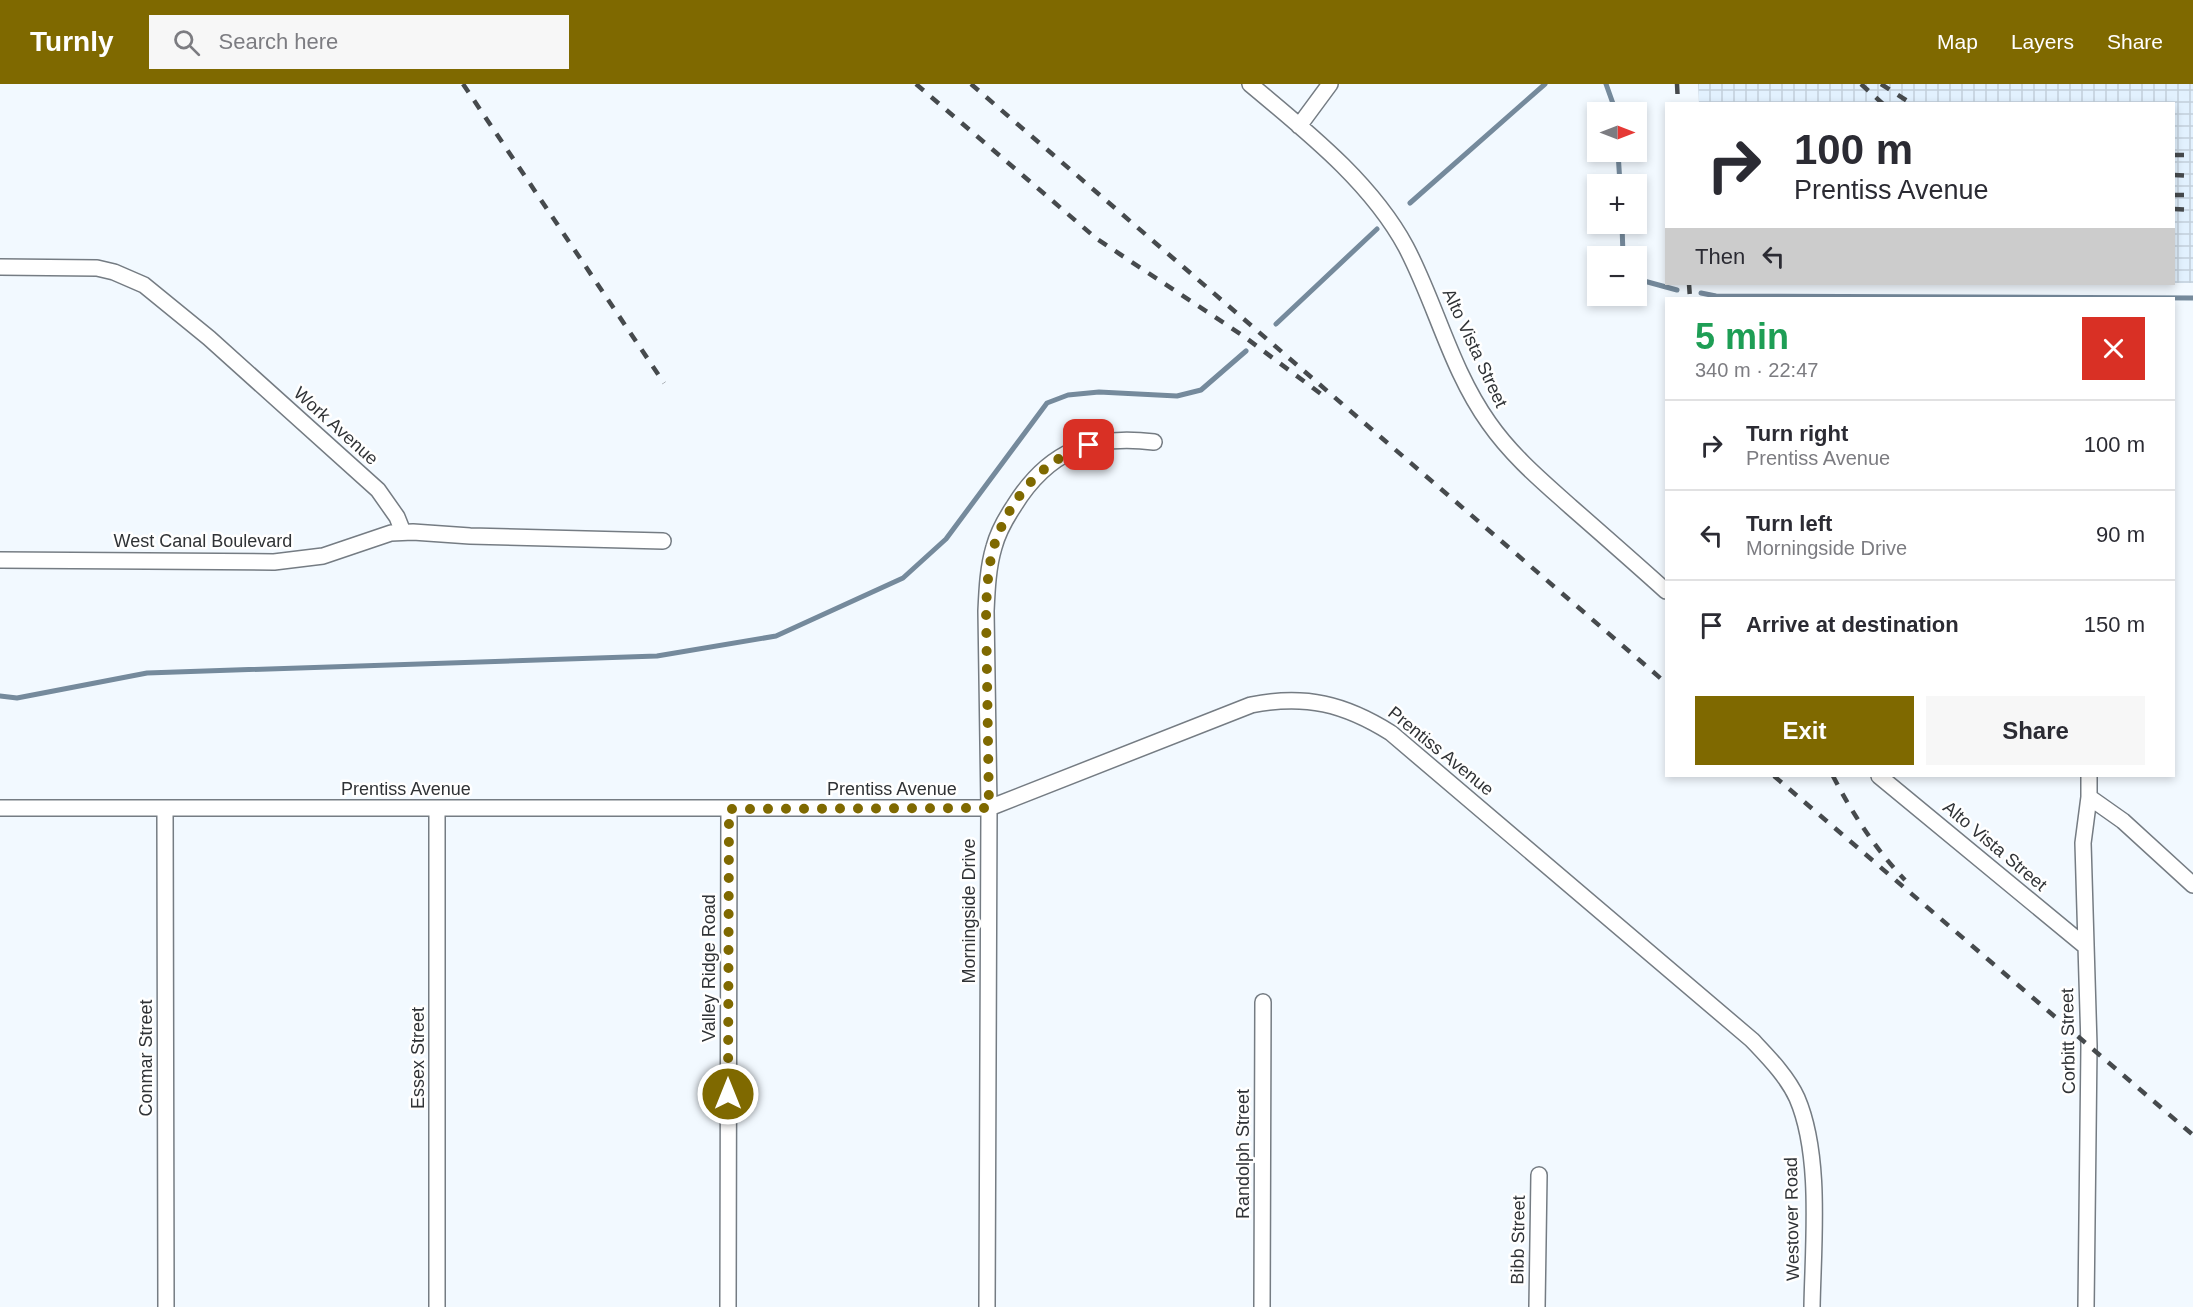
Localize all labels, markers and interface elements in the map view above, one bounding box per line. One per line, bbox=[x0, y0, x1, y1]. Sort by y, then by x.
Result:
search box bbox=[149, 15, 569, 69]
text: Turnly bbox=[30, 26, 113, 57]
icon: search bbox=[170, 26, 203, 59]
text: Search here bbox=[218, 29, 338, 54]
text: Map bbox=[1937, 30, 1978, 53]
text: Layers bbox=[2011, 30, 2074, 53]
text: Share bbox=[2107, 30, 2163, 53]
north arrow bbox=[1587, 102, 1647, 162]
map controls bbox=[1587, 102, 1647, 306]
icon: right bbox=[1695, 126, 1773, 204]
text: 100 m bbox=[1794, 126, 1913, 173]
button: + bbox=[1587, 174, 1647, 234]
text: Prentiss Avenue bbox=[1794, 175, 1989, 205]
icon: left bbox=[1757, 240, 1790, 273]
text: Then bbox=[1695, 244, 1745, 269]
button: − bbox=[1587, 246, 1647, 306]
street label: Alto Vista Street bbox=[1439, 285, 1511, 411]
text: 5 min bbox=[1695, 316, 1789, 357]
button: close bbox=[2082, 317, 2145, 380]
text: 340 m · 22:47 bbox=[1695, 359, 1818, 381]
street label: Work Avenue bbox=[290, 383, 382, 469]
pin bbox=[1063, 419, 1114, 470]
text: Turn right bbox=[1746, 421, 1848, 446]
icon: arrive bbox=[1072, 428, 1105, 461]
icon: right bbox=[1695, 429, 1728, 462]
text: 100 m bbox=[2084, 432, 2145, 457]
text: Prentiss Avenue bbox=[1746, 447, 1890, 469]
text: Turn left bbox=[1746, 511, 1832, 536]
icon: left bbox=[1695, 519, 1728, 552]
text: 90 m bbox=[2096, 522, 2145, 547]
street label: West Canal Boulevard bbox=[114, 531, 292, 551]
text: Morningside Drive bbox=[1746, 537, 1907, 559]
icon: arrive bbox=[1695, 609, 1728, 642]
text: Arrive at destination bbox=[1746, 612, 1959, 637]
text: 150 m bbox=[2084, 612, 2145, 637]
button: Exit bbox=[1695, 696, 1914, 765]
button: Share bbox=[1926, 696, 2145, 765]
street label: Prentiss Avenue bbox=[1384, 702, 1498, 800]
street label: Prentiss Avenue bbox=[341, 779, 471, 799]
street label: Prentiss Avenue bbox=[827, 779, 957, 799]
street label: Alto Vista Street bbox=[1939, 797, 2051, 895]
street label: Morningside Drive bbox=[959, 838, 979, 984]
street label: Valley Ridge Road bbox=[699, 894, 719, 1042]
street label: Corbitt Street bbox=[2057, 988, 2079, 1094]
street label: Conmar Street bbox=[136, 999, 156, 1117]
street label: Essex Street bbox=[408, 1007, 428, 1109]
position arrow bbox=[696, 1062, 760, 1126]
street label: Randolph Street bbox=[1233, 1089, 1253, 1219]
street label: Westover Road bbox=[1781, 1157, 1803, 1281]
street label: Bibb Street bbox=[1507, 1195, 1529, 1285]

